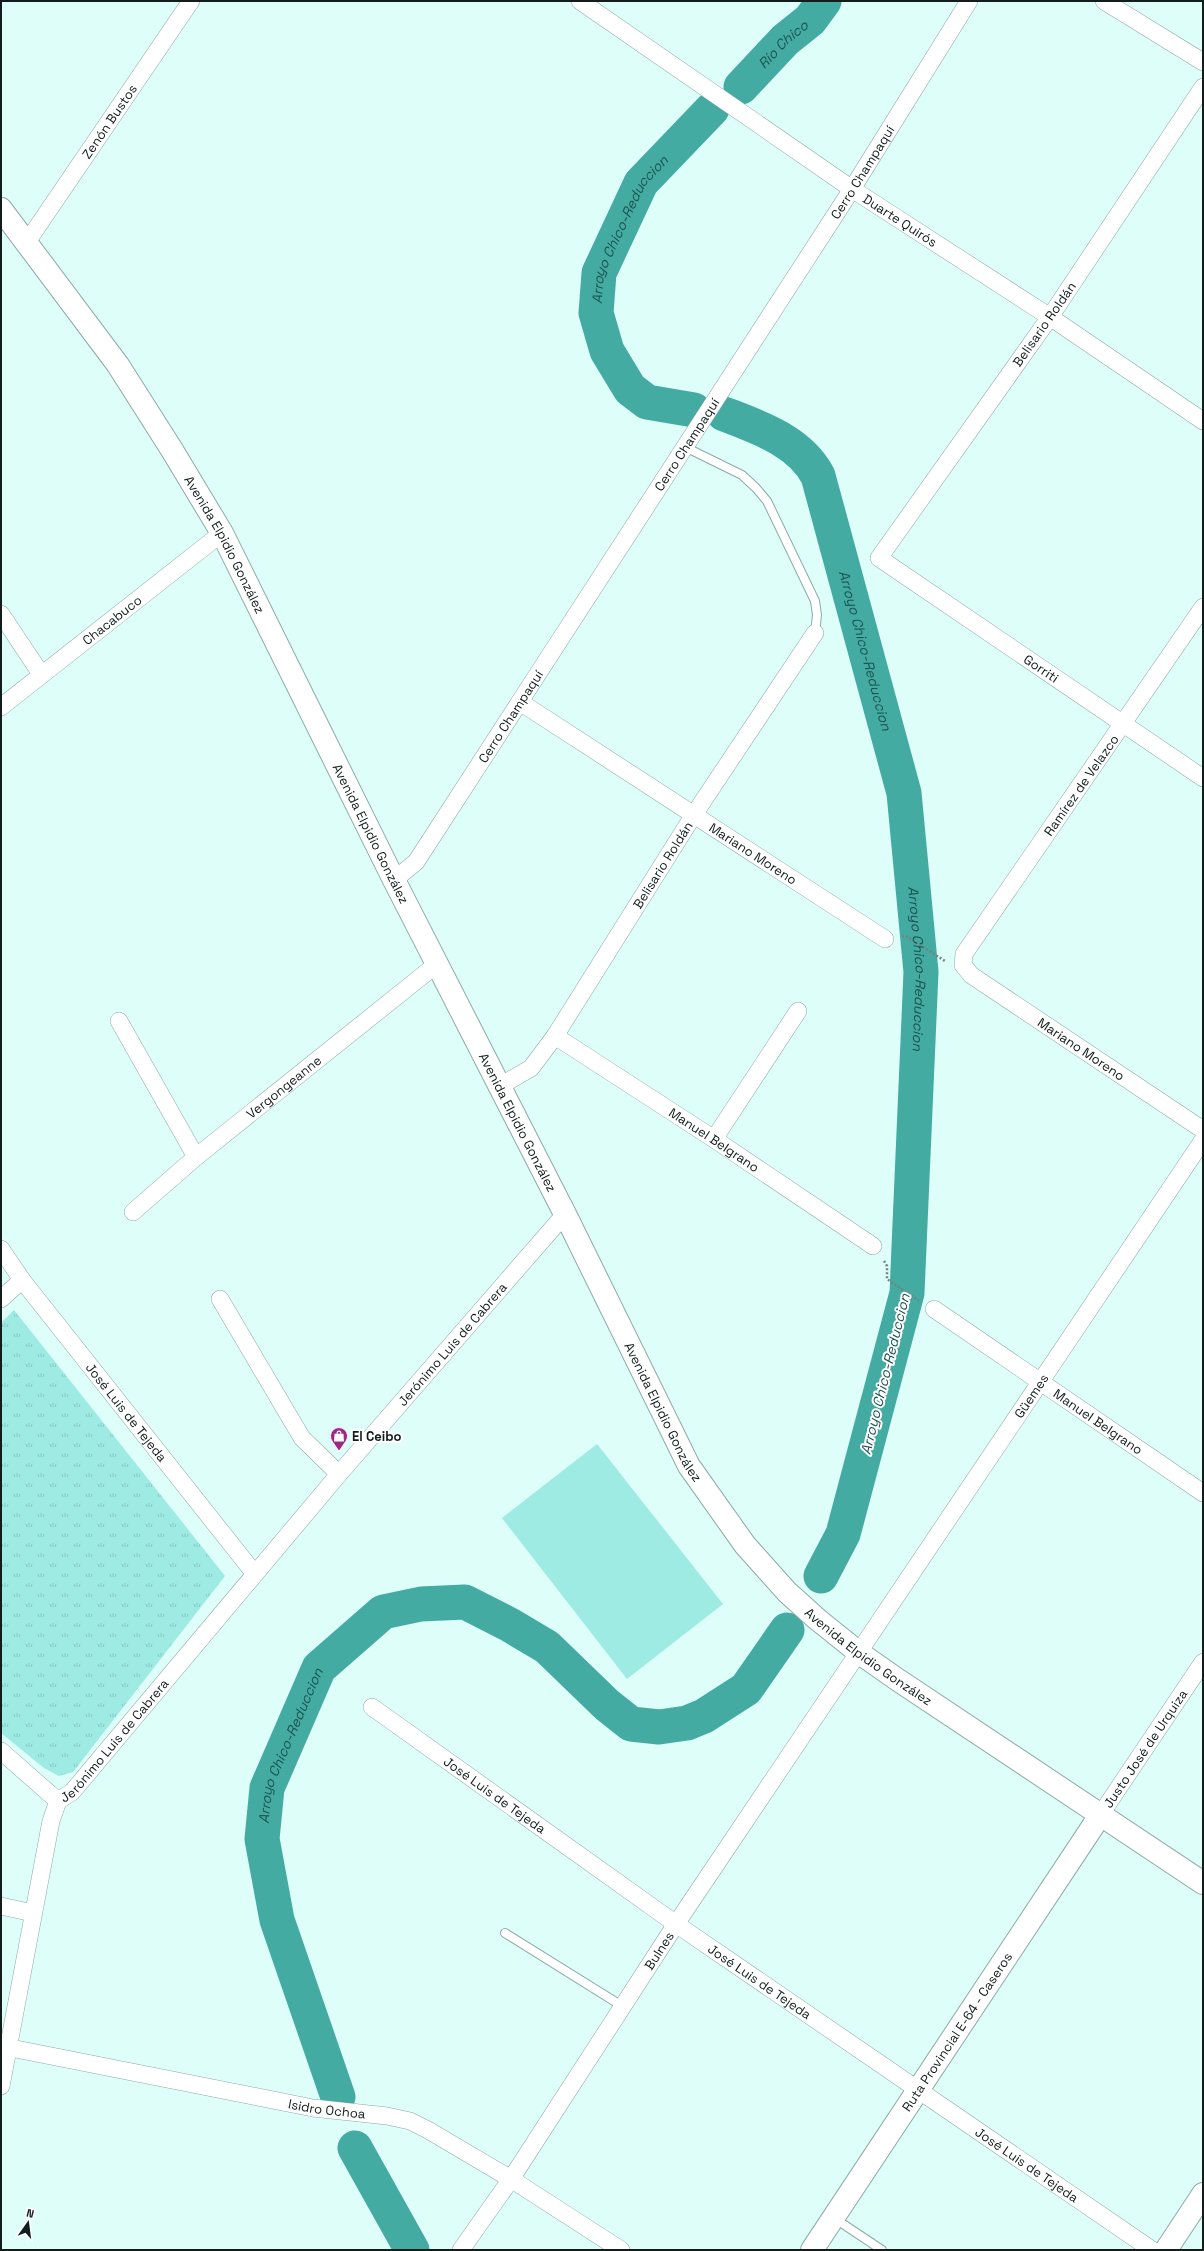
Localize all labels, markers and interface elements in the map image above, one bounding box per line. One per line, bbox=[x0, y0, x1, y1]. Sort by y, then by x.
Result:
water label: Río Chico bbox=[754, 16, 812, 72]
street label: Zenón Bustos bbox=[78, 81, 141, 162]
street label: Cerro Champaquí bbox=[827, 122, 899, 222]
water label: Arroyo Chico-Reduccion bbox=[588, 151, 672, 304]
street label: Duarte Quirós bbox=[859, 190, 940, 251]
street label: Belisario Roldán bbox=[1009, 279, 1080, 370]
street label: Cerro Champaquí bbox=[651, 394, 724, 494]
street label: Avenida Elpidio González bbox=[180, 473, 269, 616]
water label: Arroyo Chico-Reduccion bbox=[835, 568, 896, 733]
street label: Chacabuco bbox=[79, 592, 145, 649]
street label: Gorriti bbox=[1020, 651, 1062, 687]
street label: Cerro Champaquí bbox=[475, 666, 548, 766]
street label: Ramírez de Velazco bbox=[1040, 731, 1123, 839]
street label: Avenida Elpidio González bbox=[329, 761, 413, 907]
street label: Belisario Roldán bbox=[629, 818, 697, 912]
street label: Mariano Moreno bbox=[706, 819, 800, 889]
water label: Arroyo Chico-Reduccion bbox=[904, 885, 930, 1052]
street label: Mariano Moreno bbox=[1034, 1014, 1128, 1084]
street label: Avenida Elpidio González bbox=[475, 1050, 560, 1195]
street label: Vergongeanne bbox=[243, 1052, 325, 1122]
street label: Manuel Belgrano bbox=[666, 1104, 762, 1176]
street label: Jerónimo Luis de Cabrera bbox=[394, 1279, 511, 1410]
water label: Arroyo Chico-Reduccion bbox=[856, 1291, 914, 1456]
street label: Avenida Elpidio González bbox=[620, 1340, 706, 1485]
street label: José Luis de Tejeda bbox=[82, 1359, 171, 1466]
street label: Güemes bbox=[1010, 1370, 1053, 1422]
street label: Manuel Belgrano bbox=[1050, 1385, 1146, 1458]
shop icon: El Ceibo bbox=[329, 1426, 349, 1451]
place label: El Ceibo bbox=[352, 1428, 402, 1445]
street label: Avenida Elpidio González bbox=[801, 1604, 935, 1709]
water label: Arroyo Chico-Reduccion bbox=[255, 1665, 327, 1824]
street label: Jerónimo Luis de Cabrera bbox=[57, 1675, 173, 1806]
street label: Justo José de Urquiza bbox=[1100, 1686, 1192, 1811]
street label: José Luis de Tejeda bbox=[440, 1753, 549, 1838]
street label: Bulnes bbox=[641, 1928, 678, 1973]
street label: José Luis de Tejeda bbox=[704, 1940, 815, 2023]
street label: Ruta Provincial E-64 - Caseros bbox=[898, 1949, 1016, 2115]
street label: Isidro Ochoa bbox=[287, 2095, 367, 2123]
street label: José Luis de Tejeda bbox=[972, 2123, 1082, 2207]
north arrow bbox=[8, 2203, 48, 2243]
text: N bbox=[25, 2206, 36, 2221]

